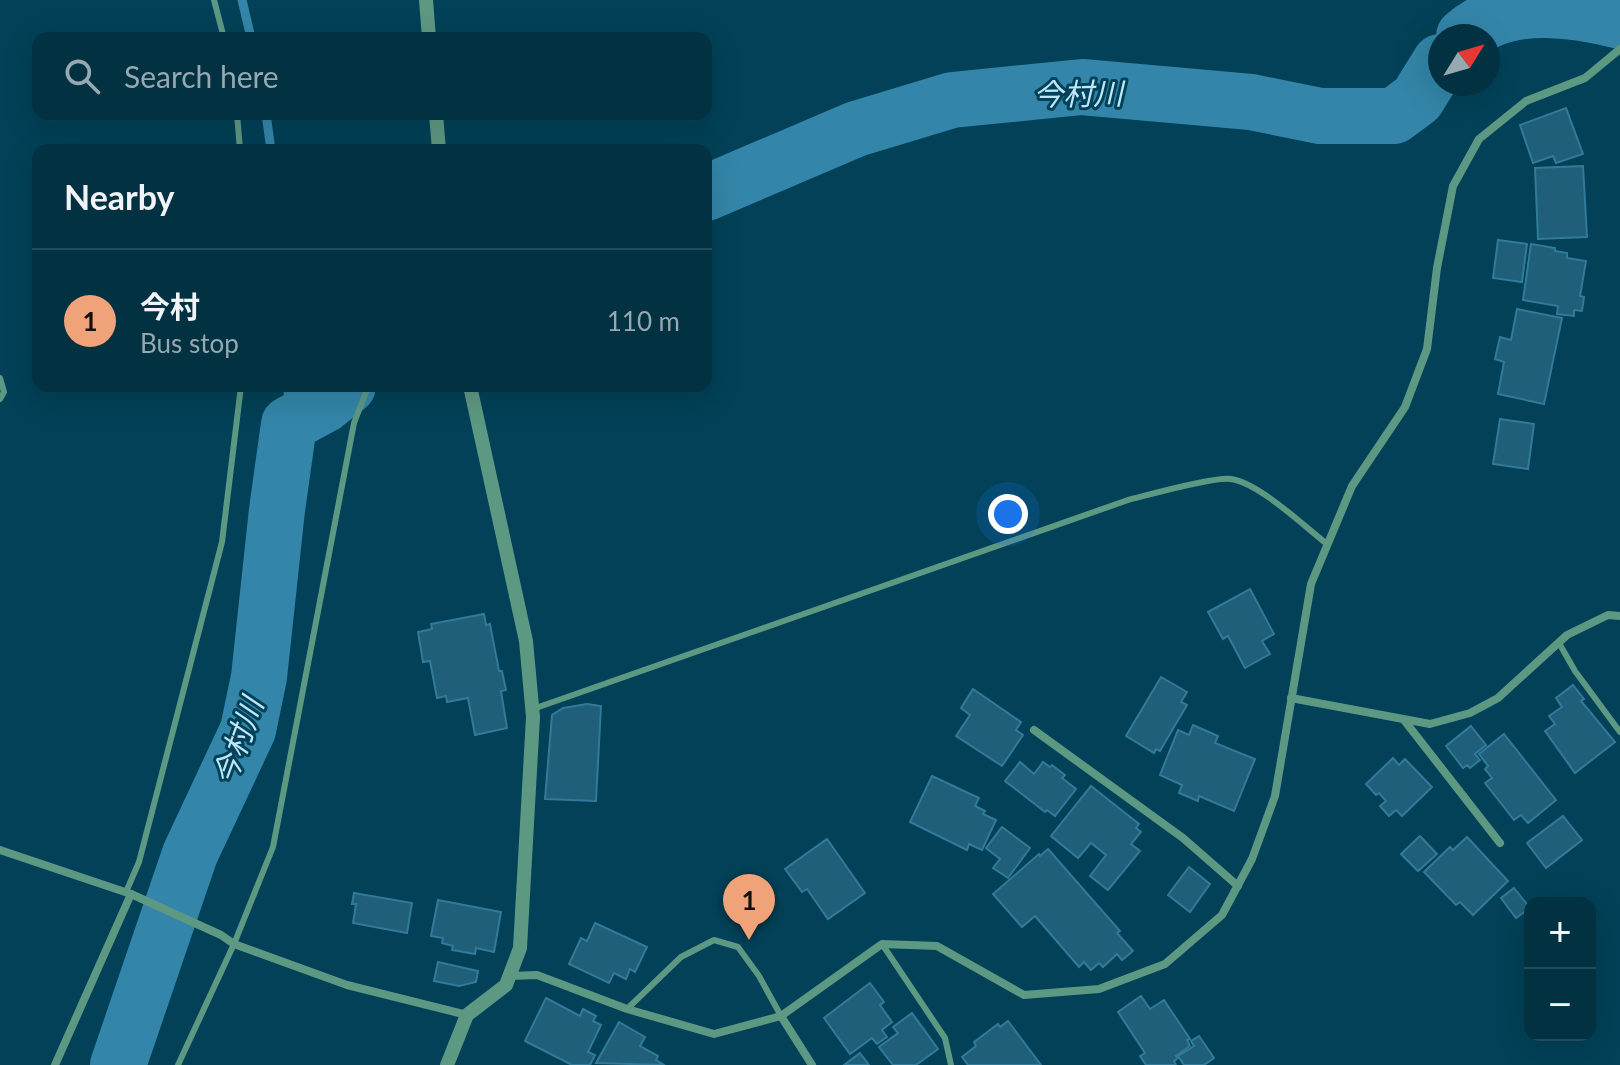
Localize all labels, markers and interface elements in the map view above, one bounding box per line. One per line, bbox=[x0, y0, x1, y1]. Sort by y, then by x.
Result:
north arrow bbox=[1428, 24, 1500, 96]
search box bbox=[32, 32, 712, 120]
icon: search bbox=[60, 54, 104, 98]
text: Search here bbox=[124, 58, 279, 94]
water label: 今村川 bbox=[1033, 74, 1126, 112]
text: Nearby bbox=[64, 176, 175, 217]
text: 今村 bbox=[140, 288, 200, 324]
text: 1 bbox=[82, 305, 98, 337]
text: 110 m bbox=[607, 305, 680, 337]
text: Bus stop bbox=[140, 327, 239, 359]
your location bbox=[988, 494, 1028, 534]
water label: 今村川 bbox=[205, 690, 270, 789]
pin: 1 bbox=[723, 874, 775, 940]
map controls bbox=[1524, 897, 1596, 1041]
button: + bbox=[1524, 897, 1596, 969]
button: − bbox=[1524, 969, 1596, 1041]

